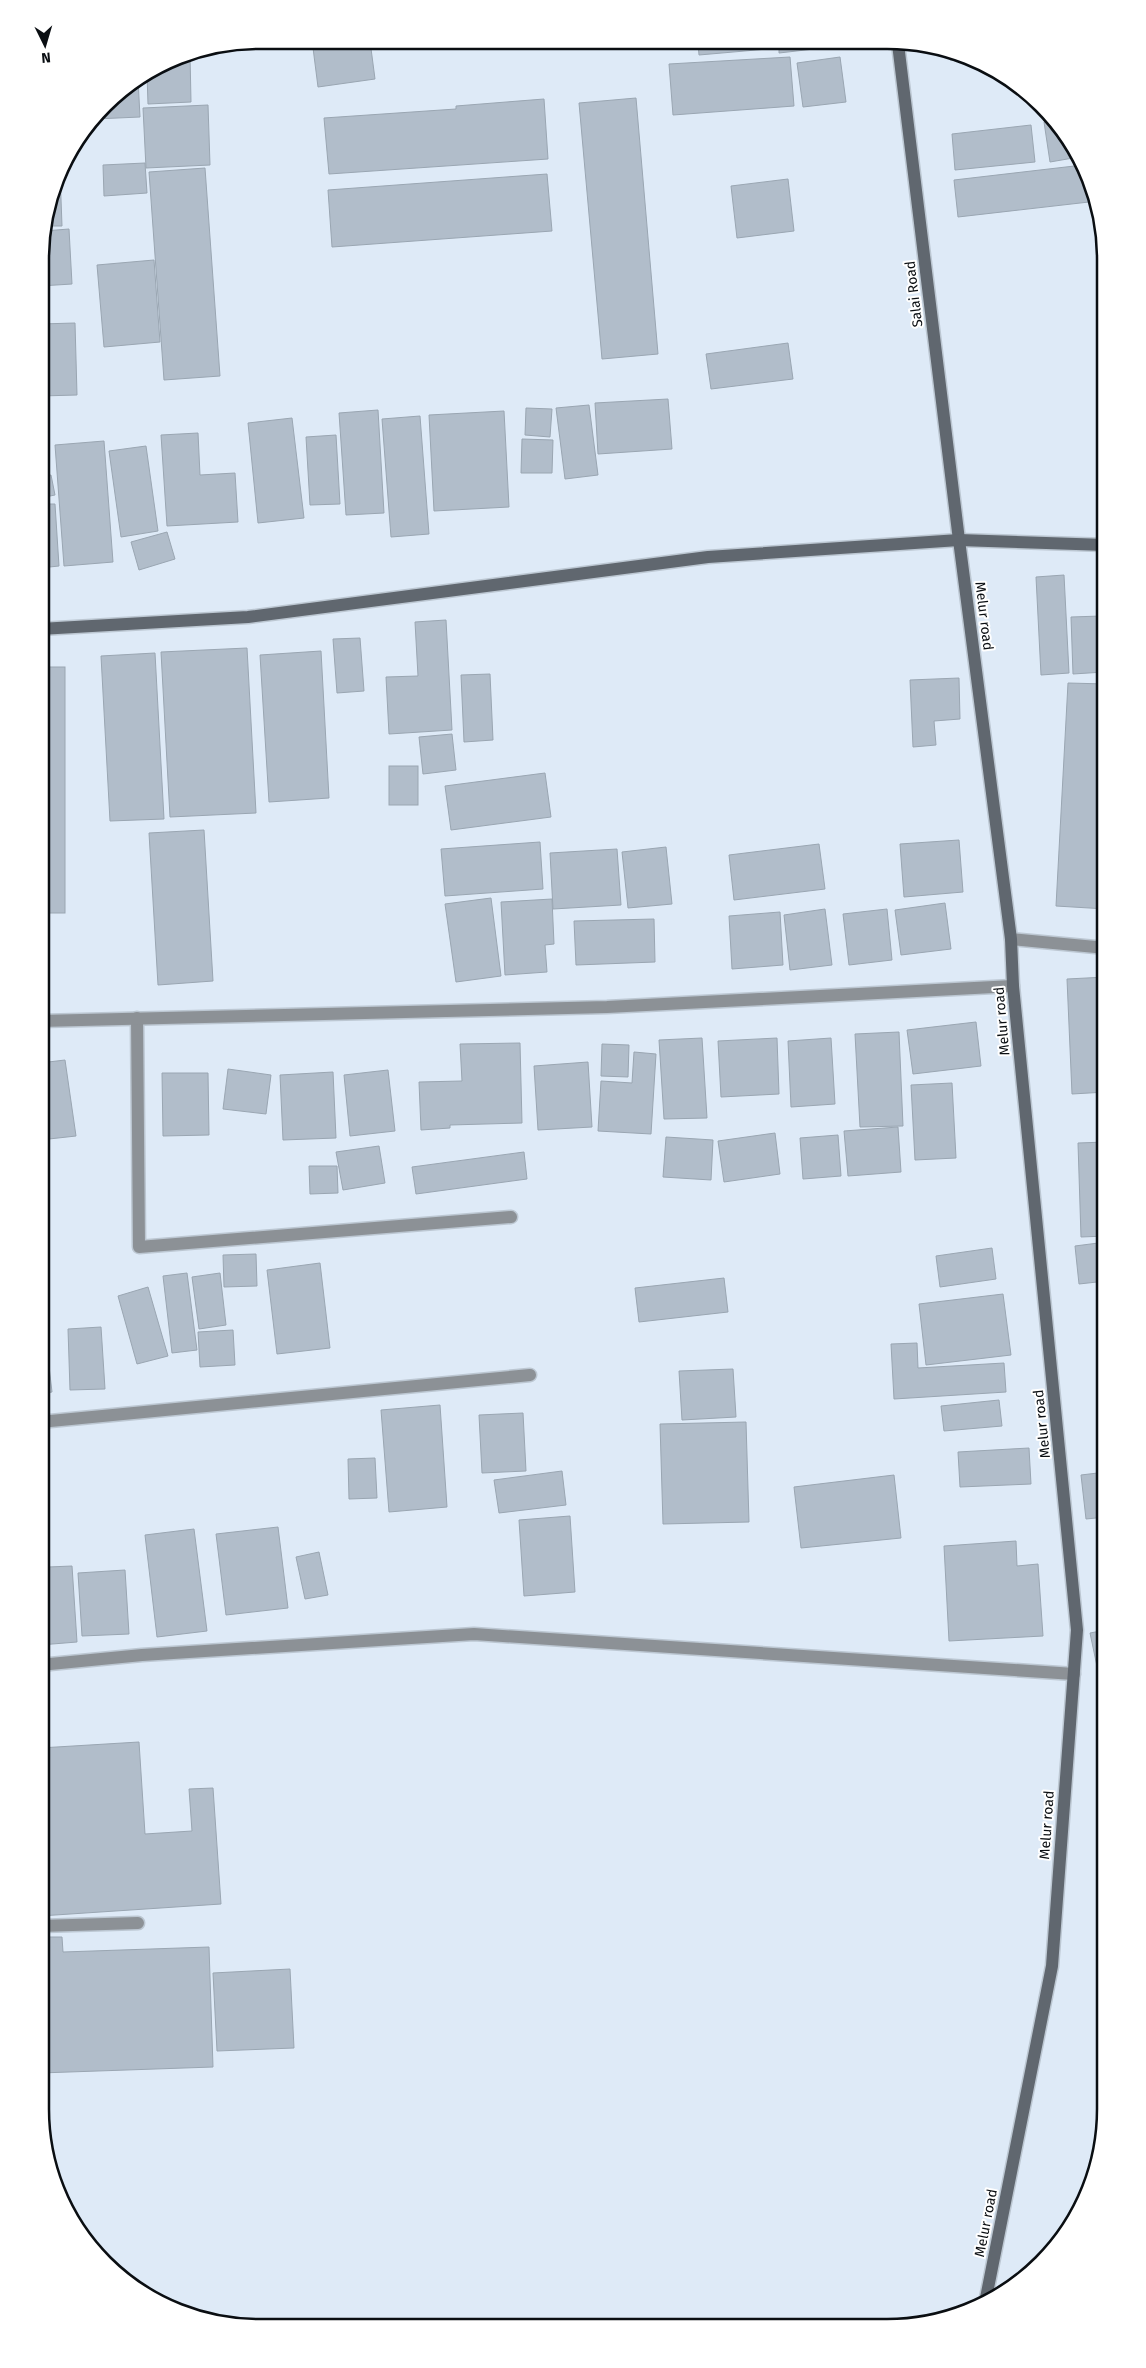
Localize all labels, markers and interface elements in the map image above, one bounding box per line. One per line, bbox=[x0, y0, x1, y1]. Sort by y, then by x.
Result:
north arrow bbox=[20, 20, 70, 70]
text: N bbox=[41, 49, 51, 66]
street label: Salai Road bbox=[901, 260, 927, 328]
street label: Melur road bbox=[971, 581, 997, 651]
street label: Melur road bbox=[991, 986, 1013, 1056]
street label: Melur road bbox=[1030, 1389, 1054, 1459]
street label: Melur road bbox=[1036, 1790, 1058, 1860]
street label: Melur road bbox=[971, 2188, 1001, 2258]

